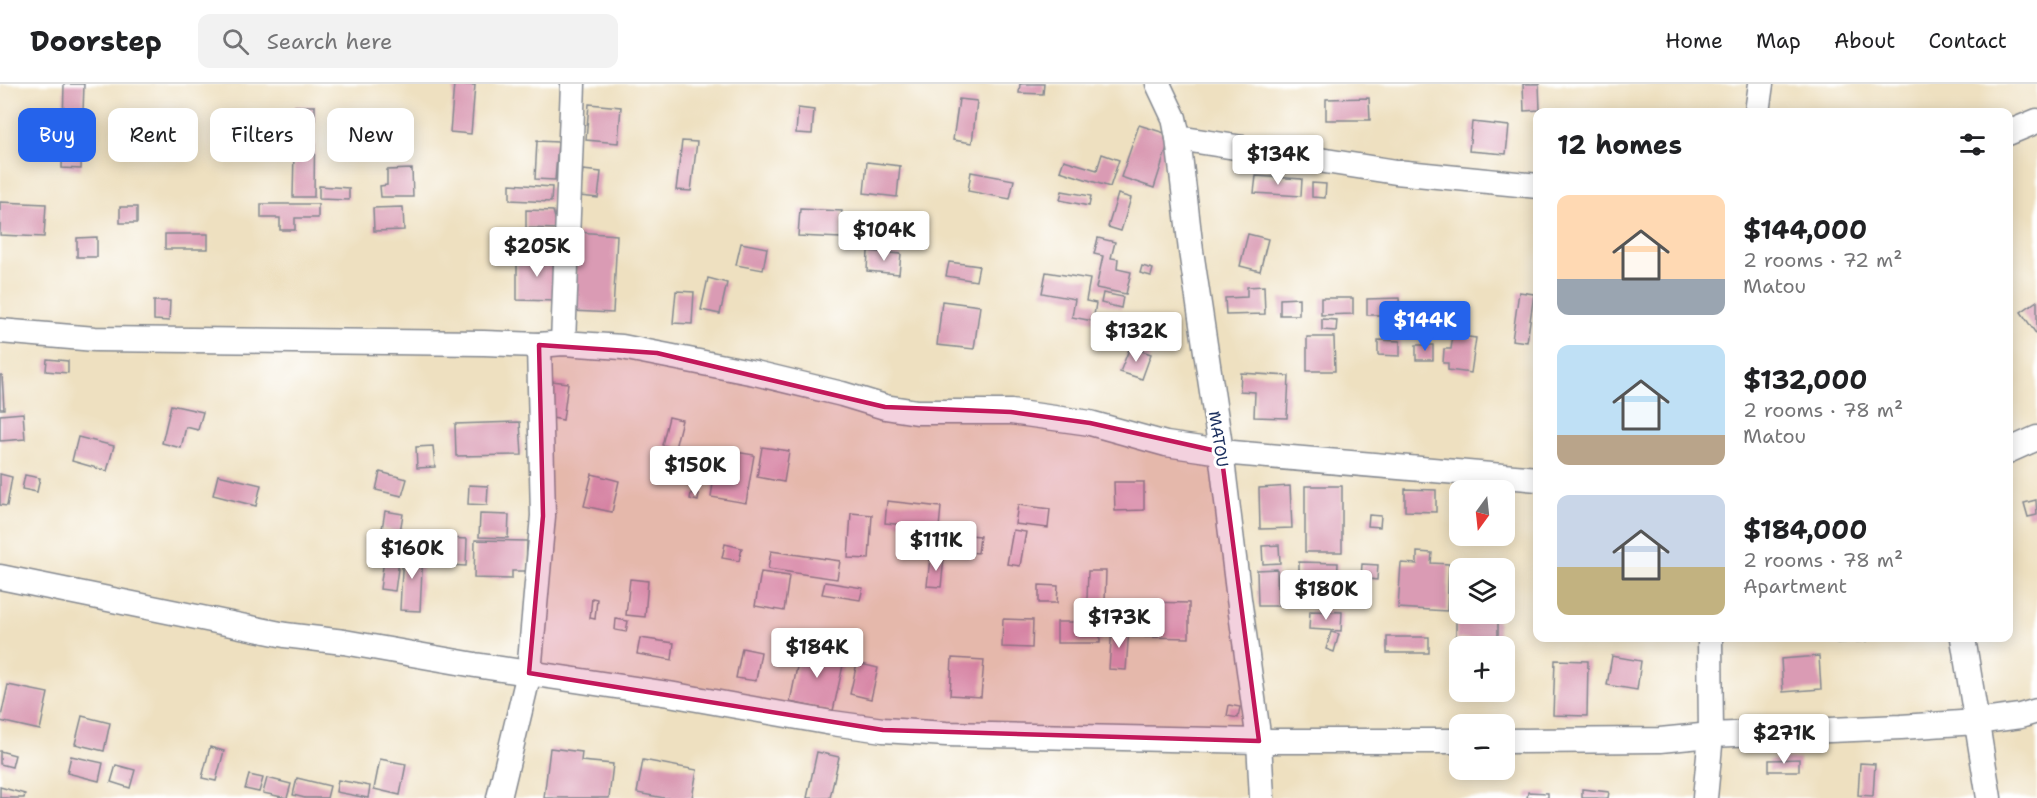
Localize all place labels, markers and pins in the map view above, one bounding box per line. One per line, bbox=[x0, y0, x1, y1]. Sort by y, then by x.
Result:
pin: $134K bbox=[1236, 135, 1320, 186]
pin: $104K bbox=[842, 211, 926, 262]
pin: $205K bbox=[495, 227, 579, 278]
pin: $144K bbox=[1383, 301, 1467, 352]
pin: $132K bbox=[1094, 312, 1178, 363]
pin: $150K bbox=[653, 446, 737, 497]
pin: $111K bbox=[894, 521, 978, 572]
pin: $160K bbox=[370, 529, 454, 580]
pin: $180K bbox=[1284, 570, 1368, 621]
pin: $173K bbox=[1077, 598, 1161, 649]
pin: $184K bbox=[775, 628, 859, 679]
pin: $271K bbox=[1742, 714, 1826, 765]

